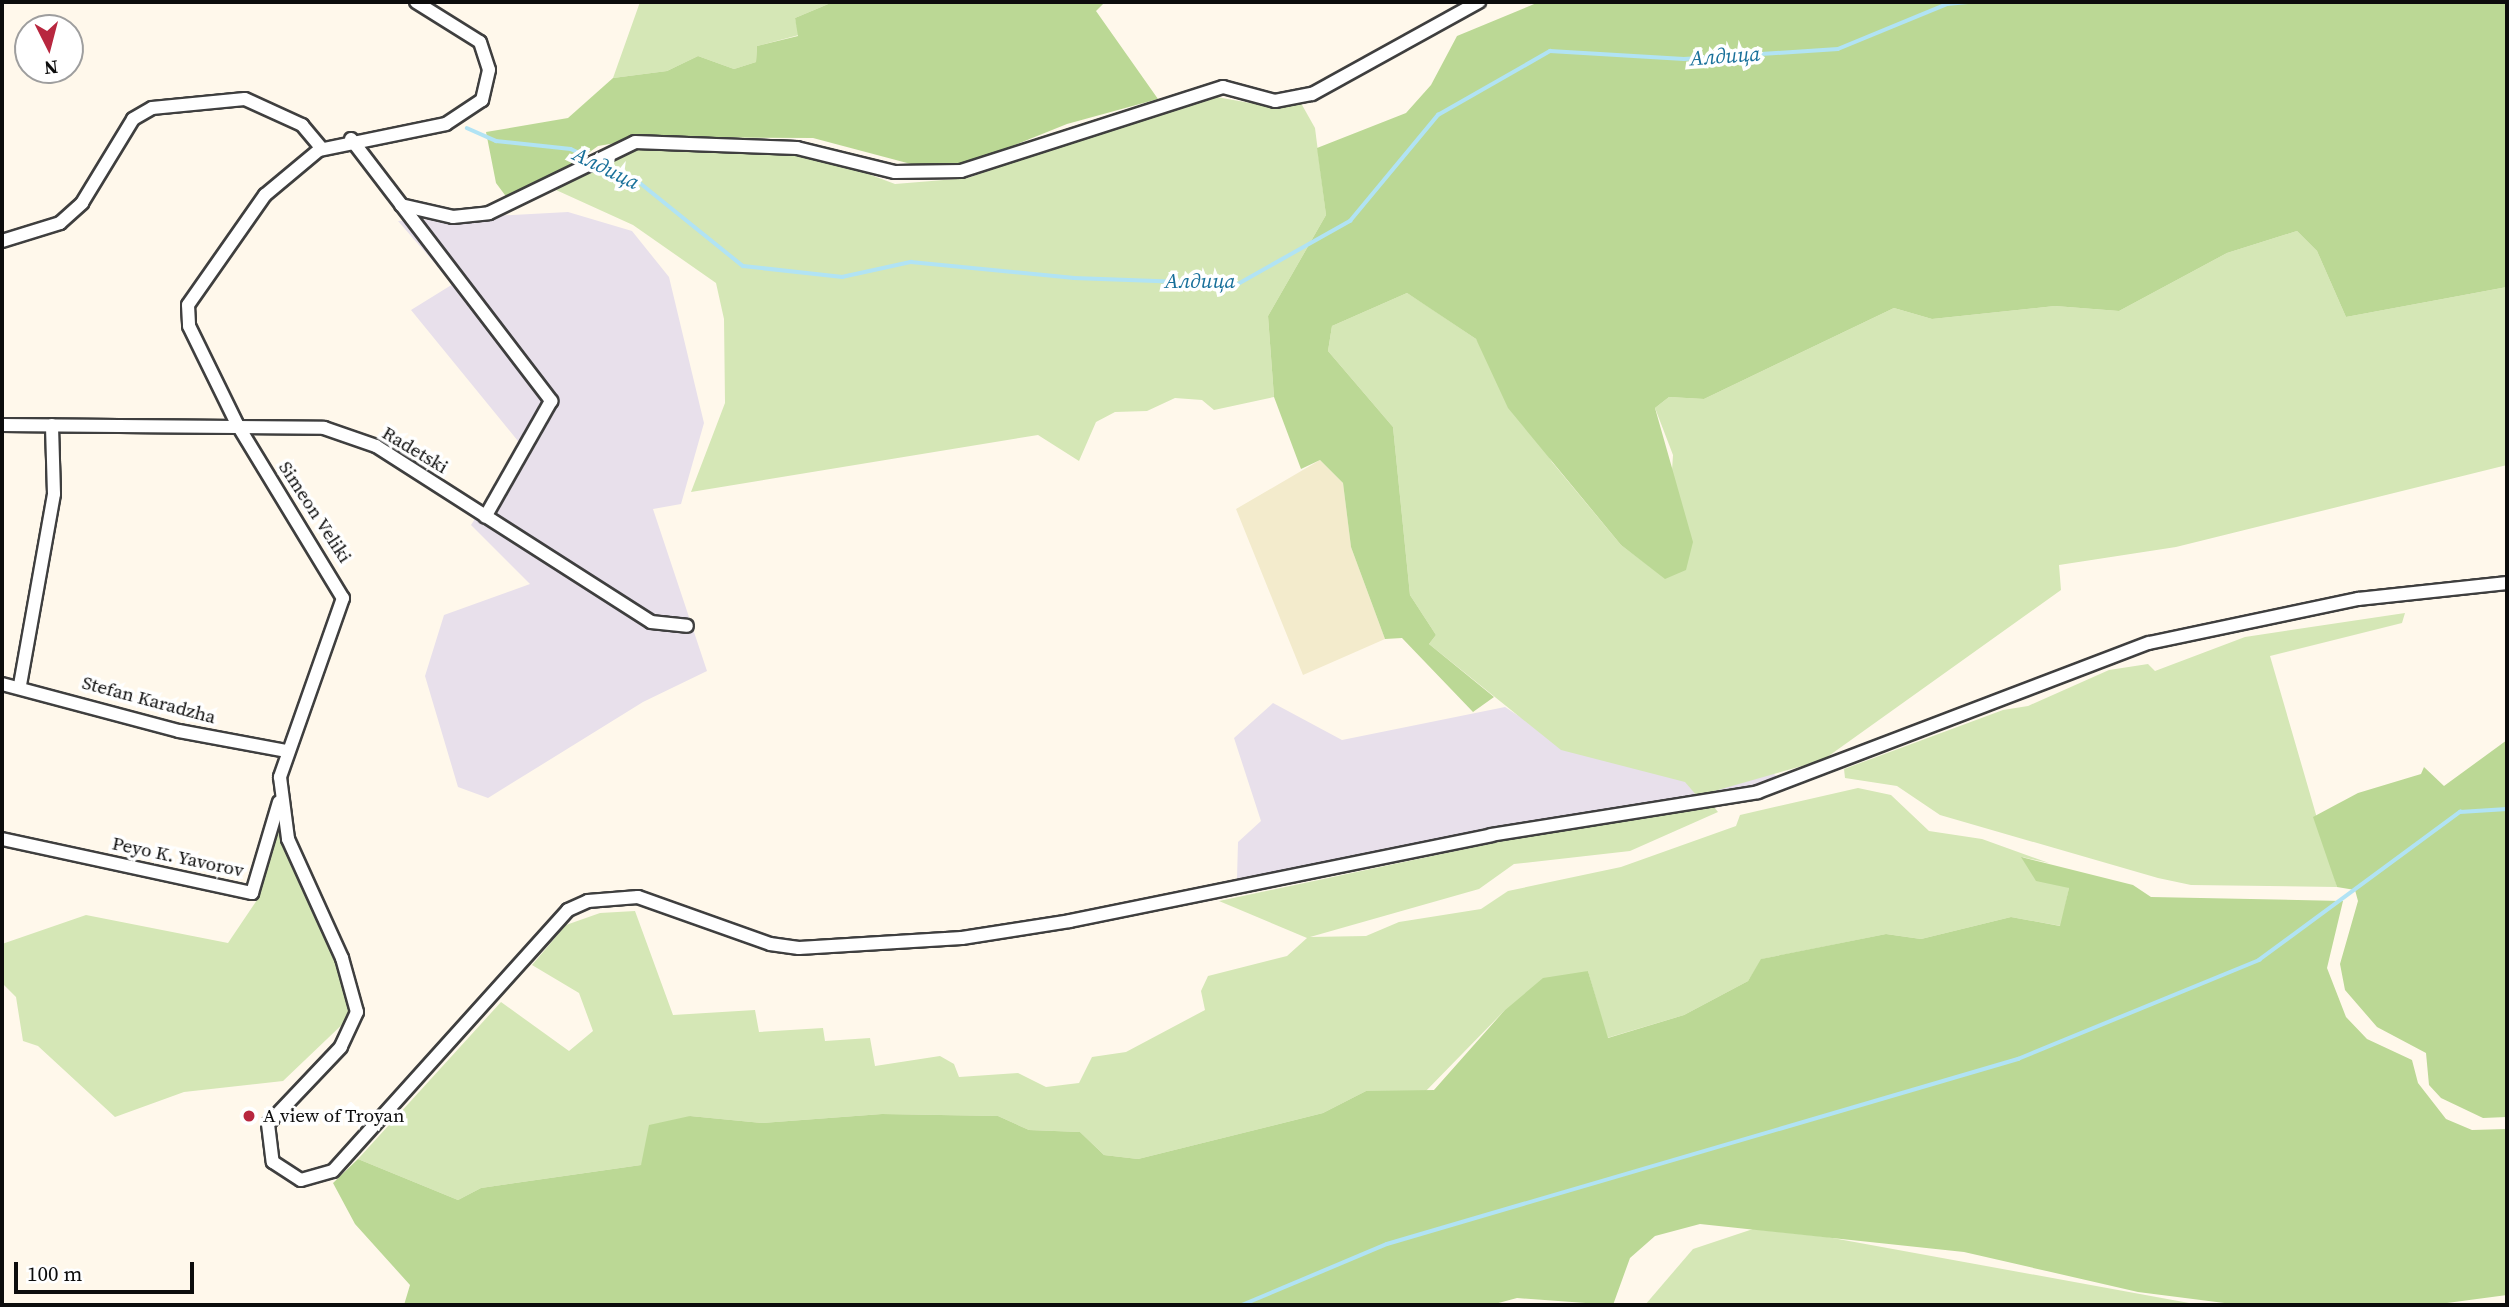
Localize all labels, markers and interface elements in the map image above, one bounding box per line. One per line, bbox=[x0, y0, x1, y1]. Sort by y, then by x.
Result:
north arrow bbox=[14, 14, 84, 84]
water label: Алдица bbox=[1689, 41, 1761, 71]
text: N bbox=[43, 54, 59, 82]
water label: Алдица bbox=[569, 141, 643, 195]
water label: Алдица bbox=[1165, 268, 1235, 294]
street label: Radetski bbox=[378, 421, 452, 479]
street label: Simeon Veliki bbox=[274, 457, 356, 567]
street label: Stefan Karadzha bbox=[80, 671, 218, 729]
street label: Peyo K. Yavorov bbox=[110, 832, 246, 882]
place label: A view of Troyan bbox=[263, 1105, 405, 1127]
marker: A view of Troyan bbox=[241, 1108, 257, 1124]
scale bar bbox=[18, 1248, 198, 1292]
text: 100 m bbox=[27, 1259, 82, 1288]

